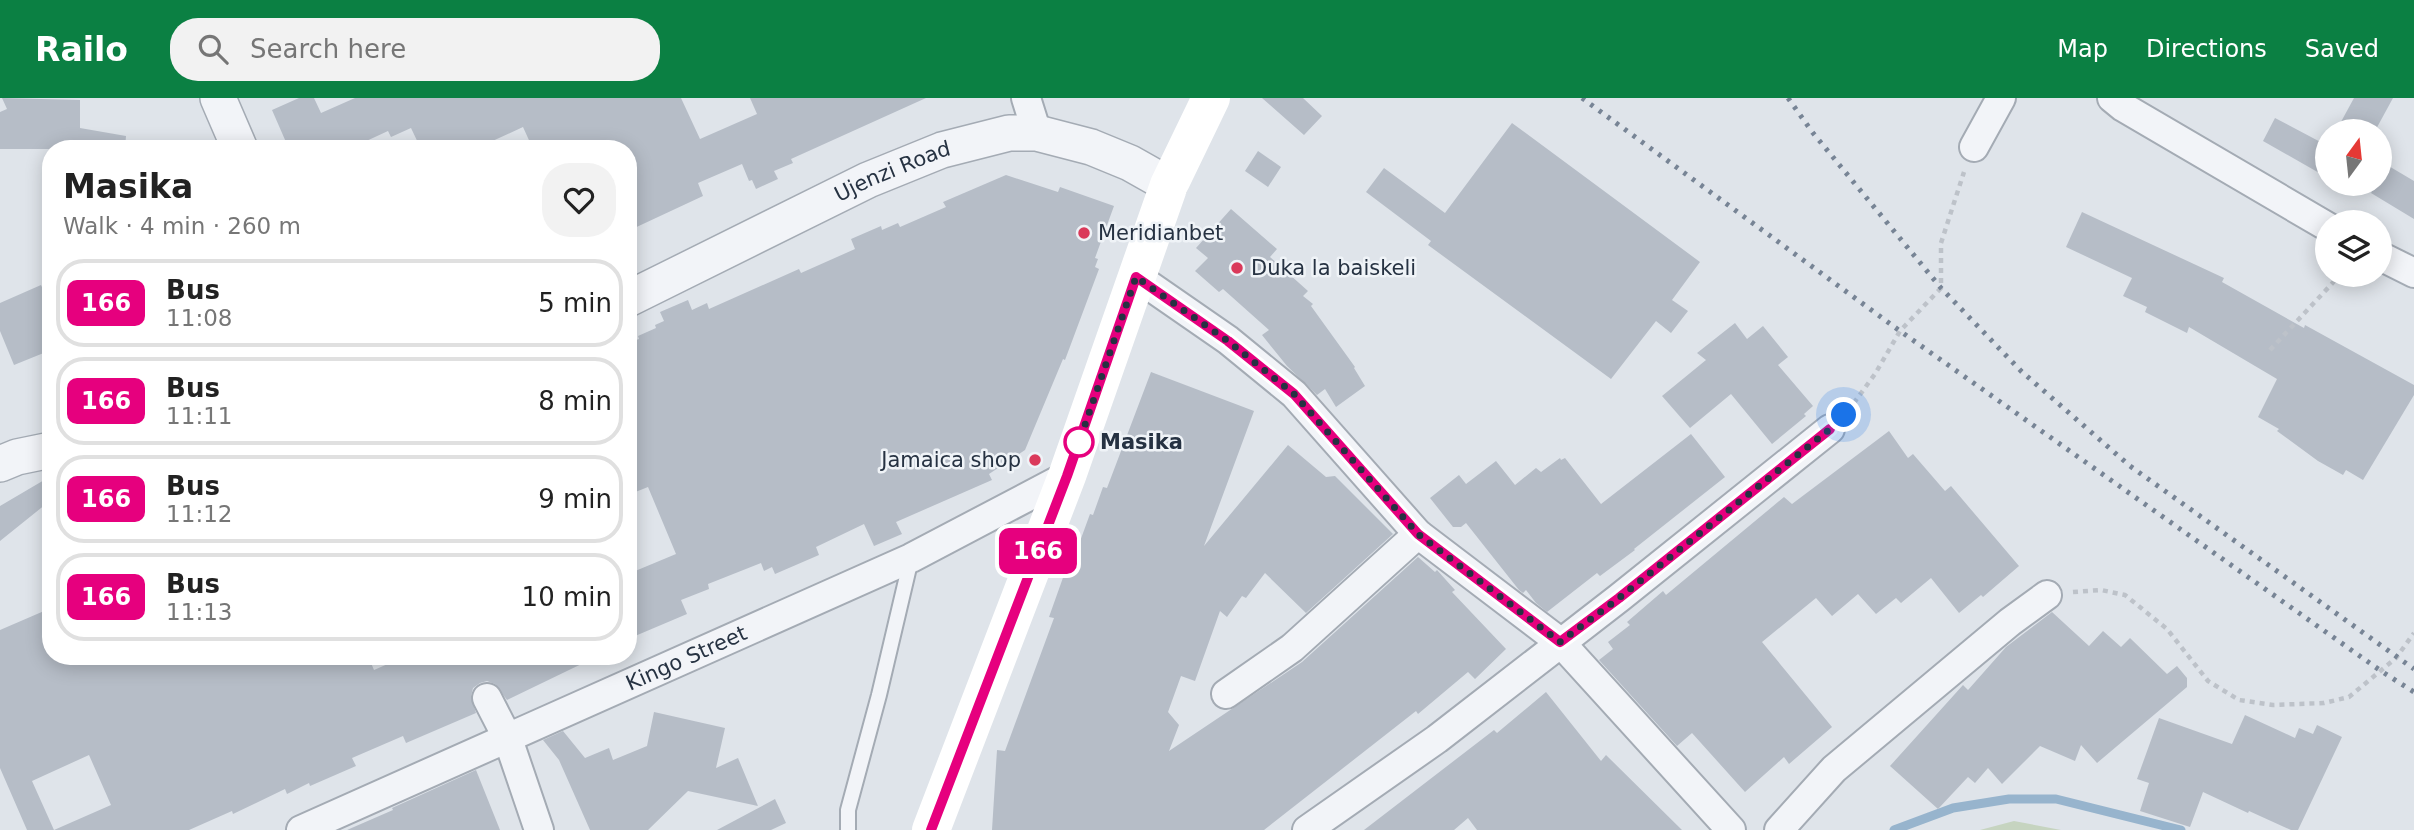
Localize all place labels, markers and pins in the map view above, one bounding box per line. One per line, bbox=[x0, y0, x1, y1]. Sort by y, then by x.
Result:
place label: Meridianbet bbox=[1098, 221, 1223, 245]
marker: Meridianbet bbox=[1076, 225, 1092, 241]
place label: Duka la baiskeli bbox=[1251, 256, 1416, 280]
marker: Duka la baiskeli bbox=[1229, 260, 1245, 276]
marker: Masika bbox=[1064, 427, 1094, 457]
place label: Masika bbox=[1100, 430, 1183, 454]
place label: Jamaica shop bbox=[879, 448, 1021, 472]
marker: Jamaica shop bbox=[1027, 452, 1043, 468]

